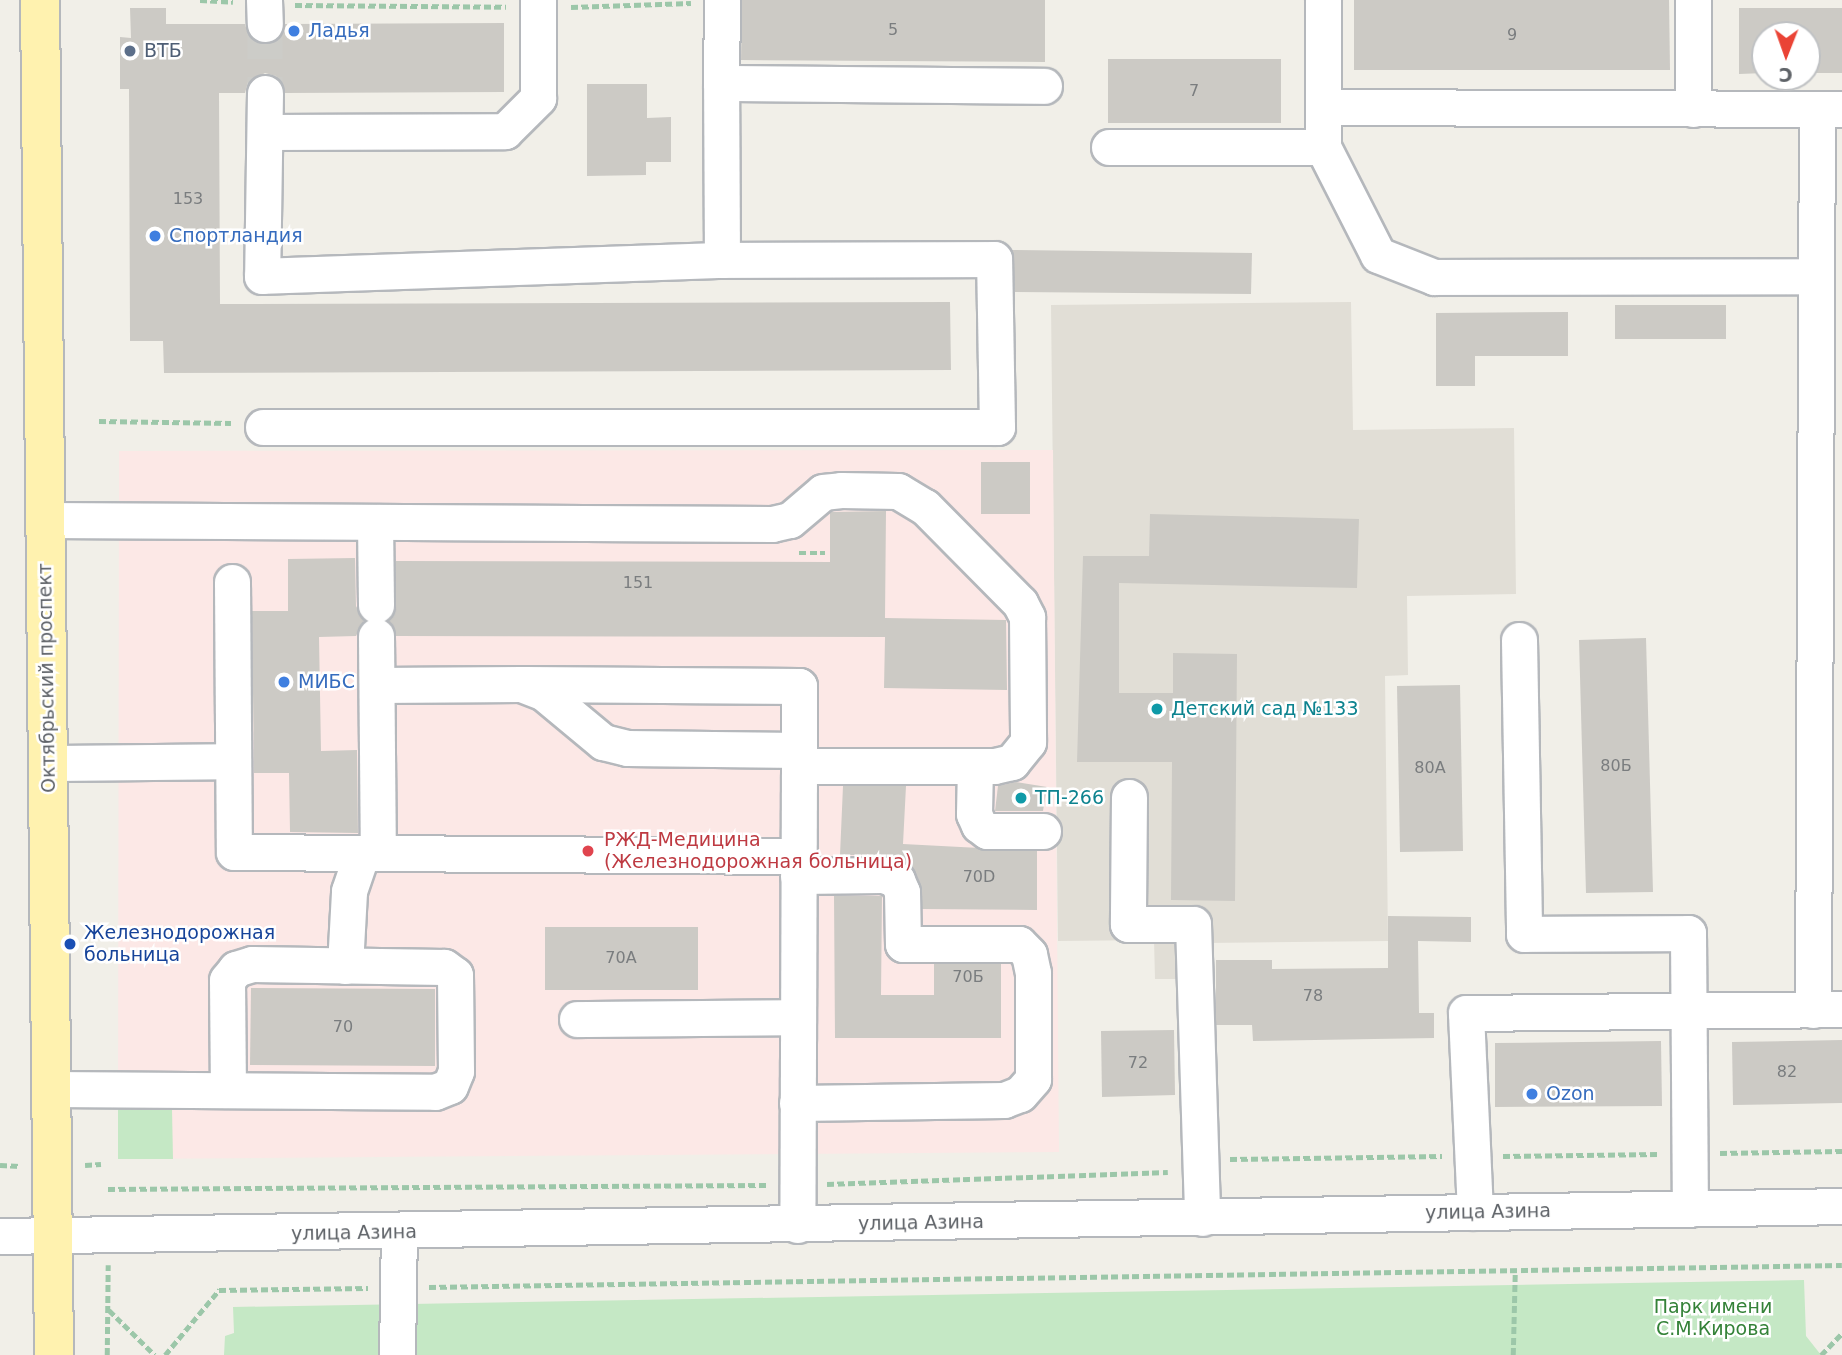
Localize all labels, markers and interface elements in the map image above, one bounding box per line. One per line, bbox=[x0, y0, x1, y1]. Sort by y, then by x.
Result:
place label: Ладья bbox=[308, 20, 370, 42]
house number: 5 bbox=[888, 20, 898, 40]
north arrow bbox=[1751, 21, 1821, 91]
marker: Ладья bbox=[286, 23, 302, 39]
house number: 9 bbox=[1507, 25, 1517, 45]
place label: ВТБ bbox=[144, 40, 182, 62]
marker: ВТБ bbox=[122, 43, 138, 59]
text: С bbox=[1779, 64, 1793, 86]
house number: 7 bbox=[1189, 81, 1199, 101]
house number: 153 bbox=[173, 189, 203, 209]
place label: Спортландия bbox=[169, 225, 303, 247]
marker: Спортландия bbox=[147, 228, 163, 244]
street label: Октябрьский проспект bbox=[34, 563, 60, 793]
house number: 151 bbox=[623, 573, 653, 593]
place label: МИБС bbox=[298, 671, 355, 693]
marker: МИБС bbox=[276, 674, 292, 690]
place label: Детский сад №133 bbox=[1171, 698, 1359, 720]
marker: Детский сад №133 bbox=[1149, 701, 1165, 717]
house number: 80Б bbox=[1600, 756, 1632, 776]
house number: 80А bbox=[1414, 758, 1446, 778]
place label: ТП-266 bbox=[1035, 787, 1104, 809]
marker: ТП-266 bbox=[1013, 790, 1029, 806]
place label: РЖД-Медицина (Железнодорожная больница) bbox=[604, 829, 912, 873]
marker: РЖД-Медицина (Железнодорожная больница) bbox=[578, 841, 598, 861]
house number: 70D bbox=[963, 867, 995, 887]
place label: Железнодорожная больница bbox=[84, 922, 275, 966]
marker: Железнодорожная больница bbox=[62, 936, 78, 952]
house number: 70А bbox=[605, 948, 637, 968]
house number: 70Б bbox=[952, 967, 984, 987]
house number: 78 bbox=[1303, 986, 1323, 1006]
house number: 70 bbox=[333, 1017, 353, 1037]
house number: 72 bbox=[1128, 1053, 1148, 1073]
house number: 82 bbox=[1777, 1062, 1797, 1082]
place label: Ozon bbox=[1546, 1083, 1595, 1105]
marker: Ozon bbox=[1524, 1086, 1540, 1102]
street label: улица Азина bbox=[1425, 1200, 1551, 1224]
street label: улица Азина bbox=[858, 1211, 984, 1235]
street label: улица Азина bbox=[291, 1221, 417, 1245]
park label: Парк имени С.М.Кирова bbox=[1654, 1296, 1772, 1340]

